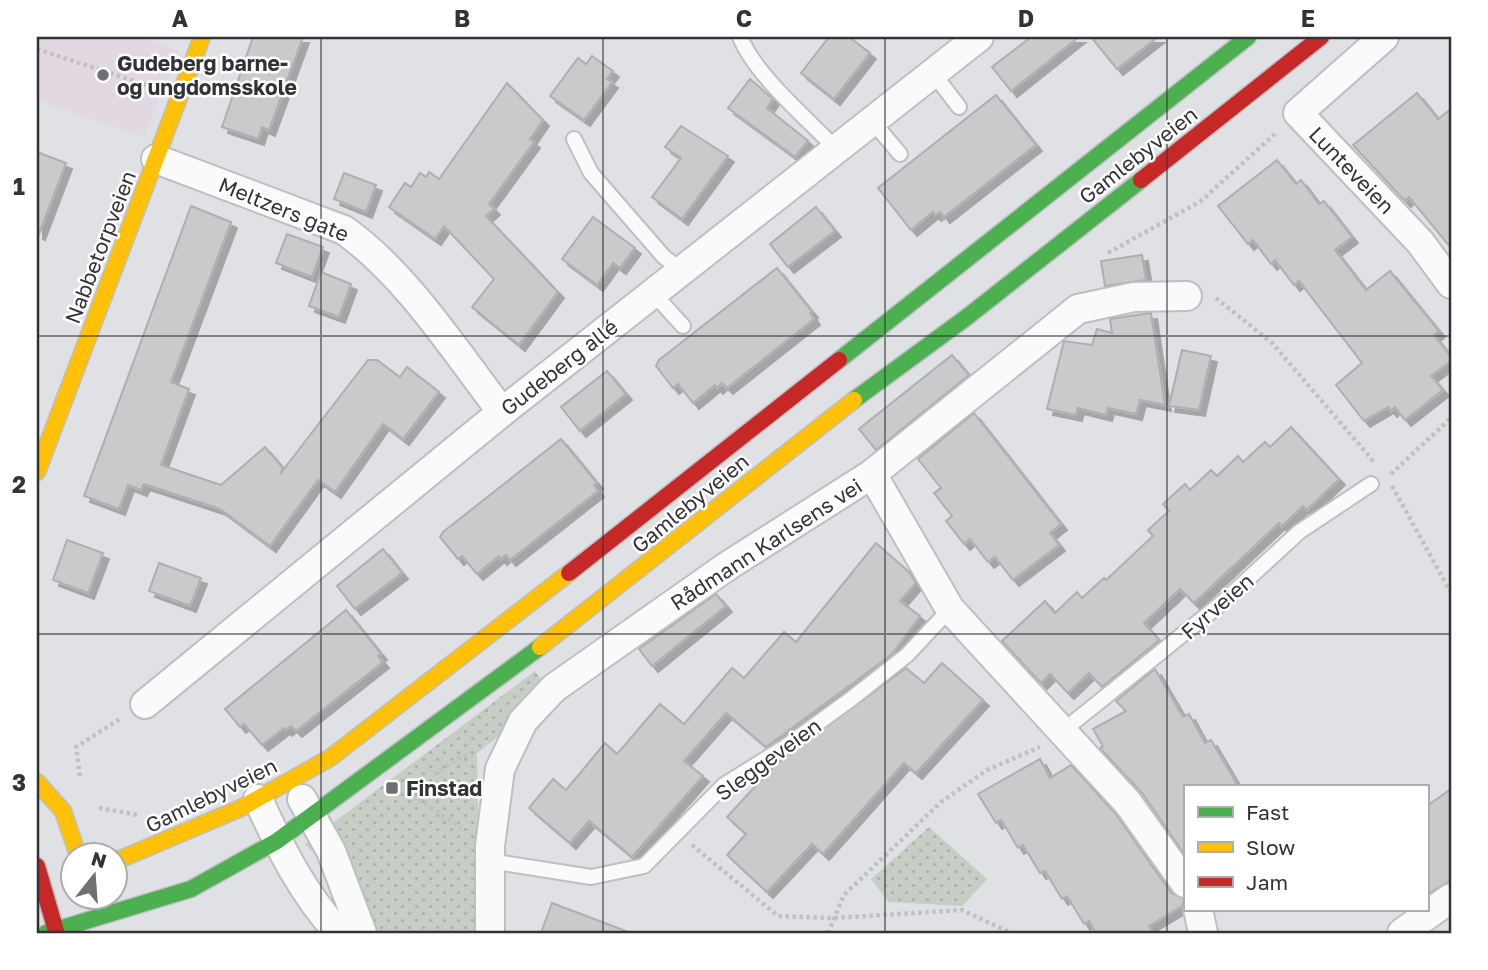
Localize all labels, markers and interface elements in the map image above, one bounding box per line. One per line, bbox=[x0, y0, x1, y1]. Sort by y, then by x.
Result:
text: A bbox=[172, 4, 189, 32]
text: B bbox=[454, 4, 470, 32]
text: C bbox=[736, 4, 752, 32]
text: D bbox=[1018, 4, 1034, 32]
text: E bbox=[1301, 4, 1315, 32]
place label: Gudeberg barne- og ungdomsskole bbox=[117, 50, 297, 100]
marker: Gudeberg barne- og ungdomsskole bbox=[95, 67, 111, 83]
street label: Gamlebyveien bbox=[1074, 101, 1202, 209]
street label: Lunteveien bbox=[1304, 121, 1400, 219]
street label: Nabbetorpveien bbox=[59, 167, 141, 327]
street label: Meltzers gate bbox=[215, 171, 353, 247]
text: 1 bbox=[13, 172, 25, 200]
street label: Gudeberg allé bbox=[495, 313, 623, 421]
street label: Gamlebyveien bbox=[626, 448, 754, 558]
text: 2 bbox=[12, 470, 26, 498]
street label: Rådmann Karlsens vei bbox=[665, 472, 867, 616]
street label: Fyrveien bbox=[1176, 568, 1258, 644]
street label: Sleggeveien bbox=[710, 712, 826, 806]
street label: Gamlebyveien bbox=[141, 752, 281, 838]
text: 3 bbox=[12, 768, 26, 796]
place label: Finstad bbox=[406, 775, 482, 801]
marker: Finstad bbox=[384, 780, 400, 796]
legend bbox=[1184, 785, 1428, 911]
text: Fast bbox=[1246, 799, 1289, 825]
text: Slow bbox=[1246, 834, 1295, 860]
north arrow bbox=[60, 841, 130, 911]
text: N bbox=[89, 846, 109, 872]
text: Jam bbox=[1246, 869, 1288, 895]

